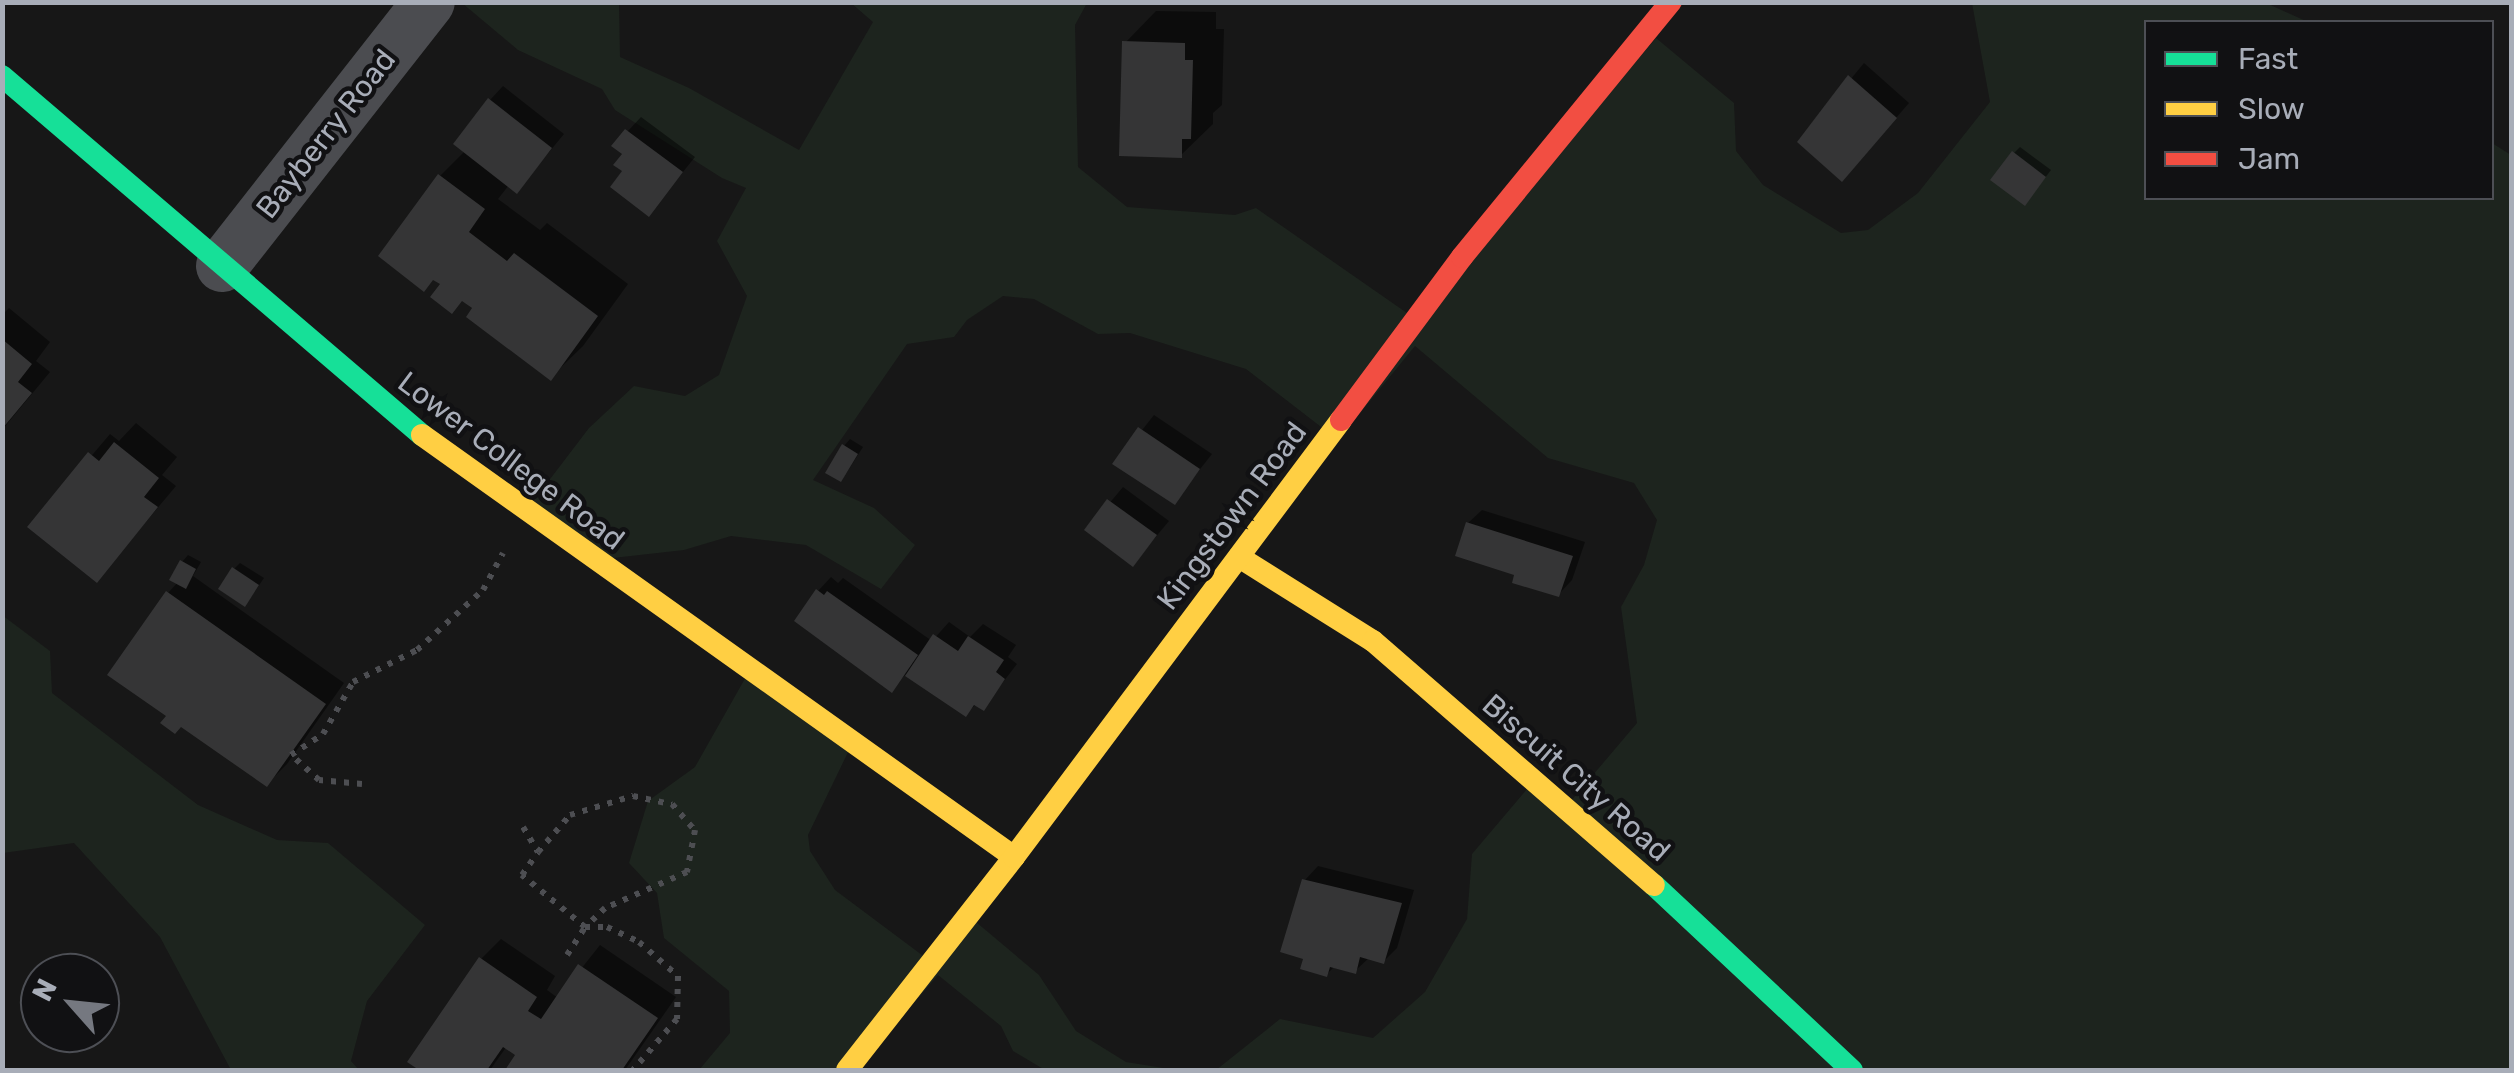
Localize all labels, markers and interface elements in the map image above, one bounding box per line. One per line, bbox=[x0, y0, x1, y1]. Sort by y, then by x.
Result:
legend bbox=[2144, 20, 2494, 200]
text: Fast bbox=[2238, 41, 2298, 77]
street label: Bayberry Road bbox=[249, 42, 403, 226]
text: Slow bbox=[2238, 91, 2305, 127]
text: Jam bbox=[2238, 141, 2300, 177]
street label: Lower College Road bbox=[391, 364, 631, 558]
street label: Kingstown Road bbox=[1150, 415, 1314, 617]
street label: Biscuit City Road bbox=[1475, 686, 1677, 870]
north arrow bbox=[20, 953, 120, 1053]
text: N bbox=[25, 974, 64, 1007]

